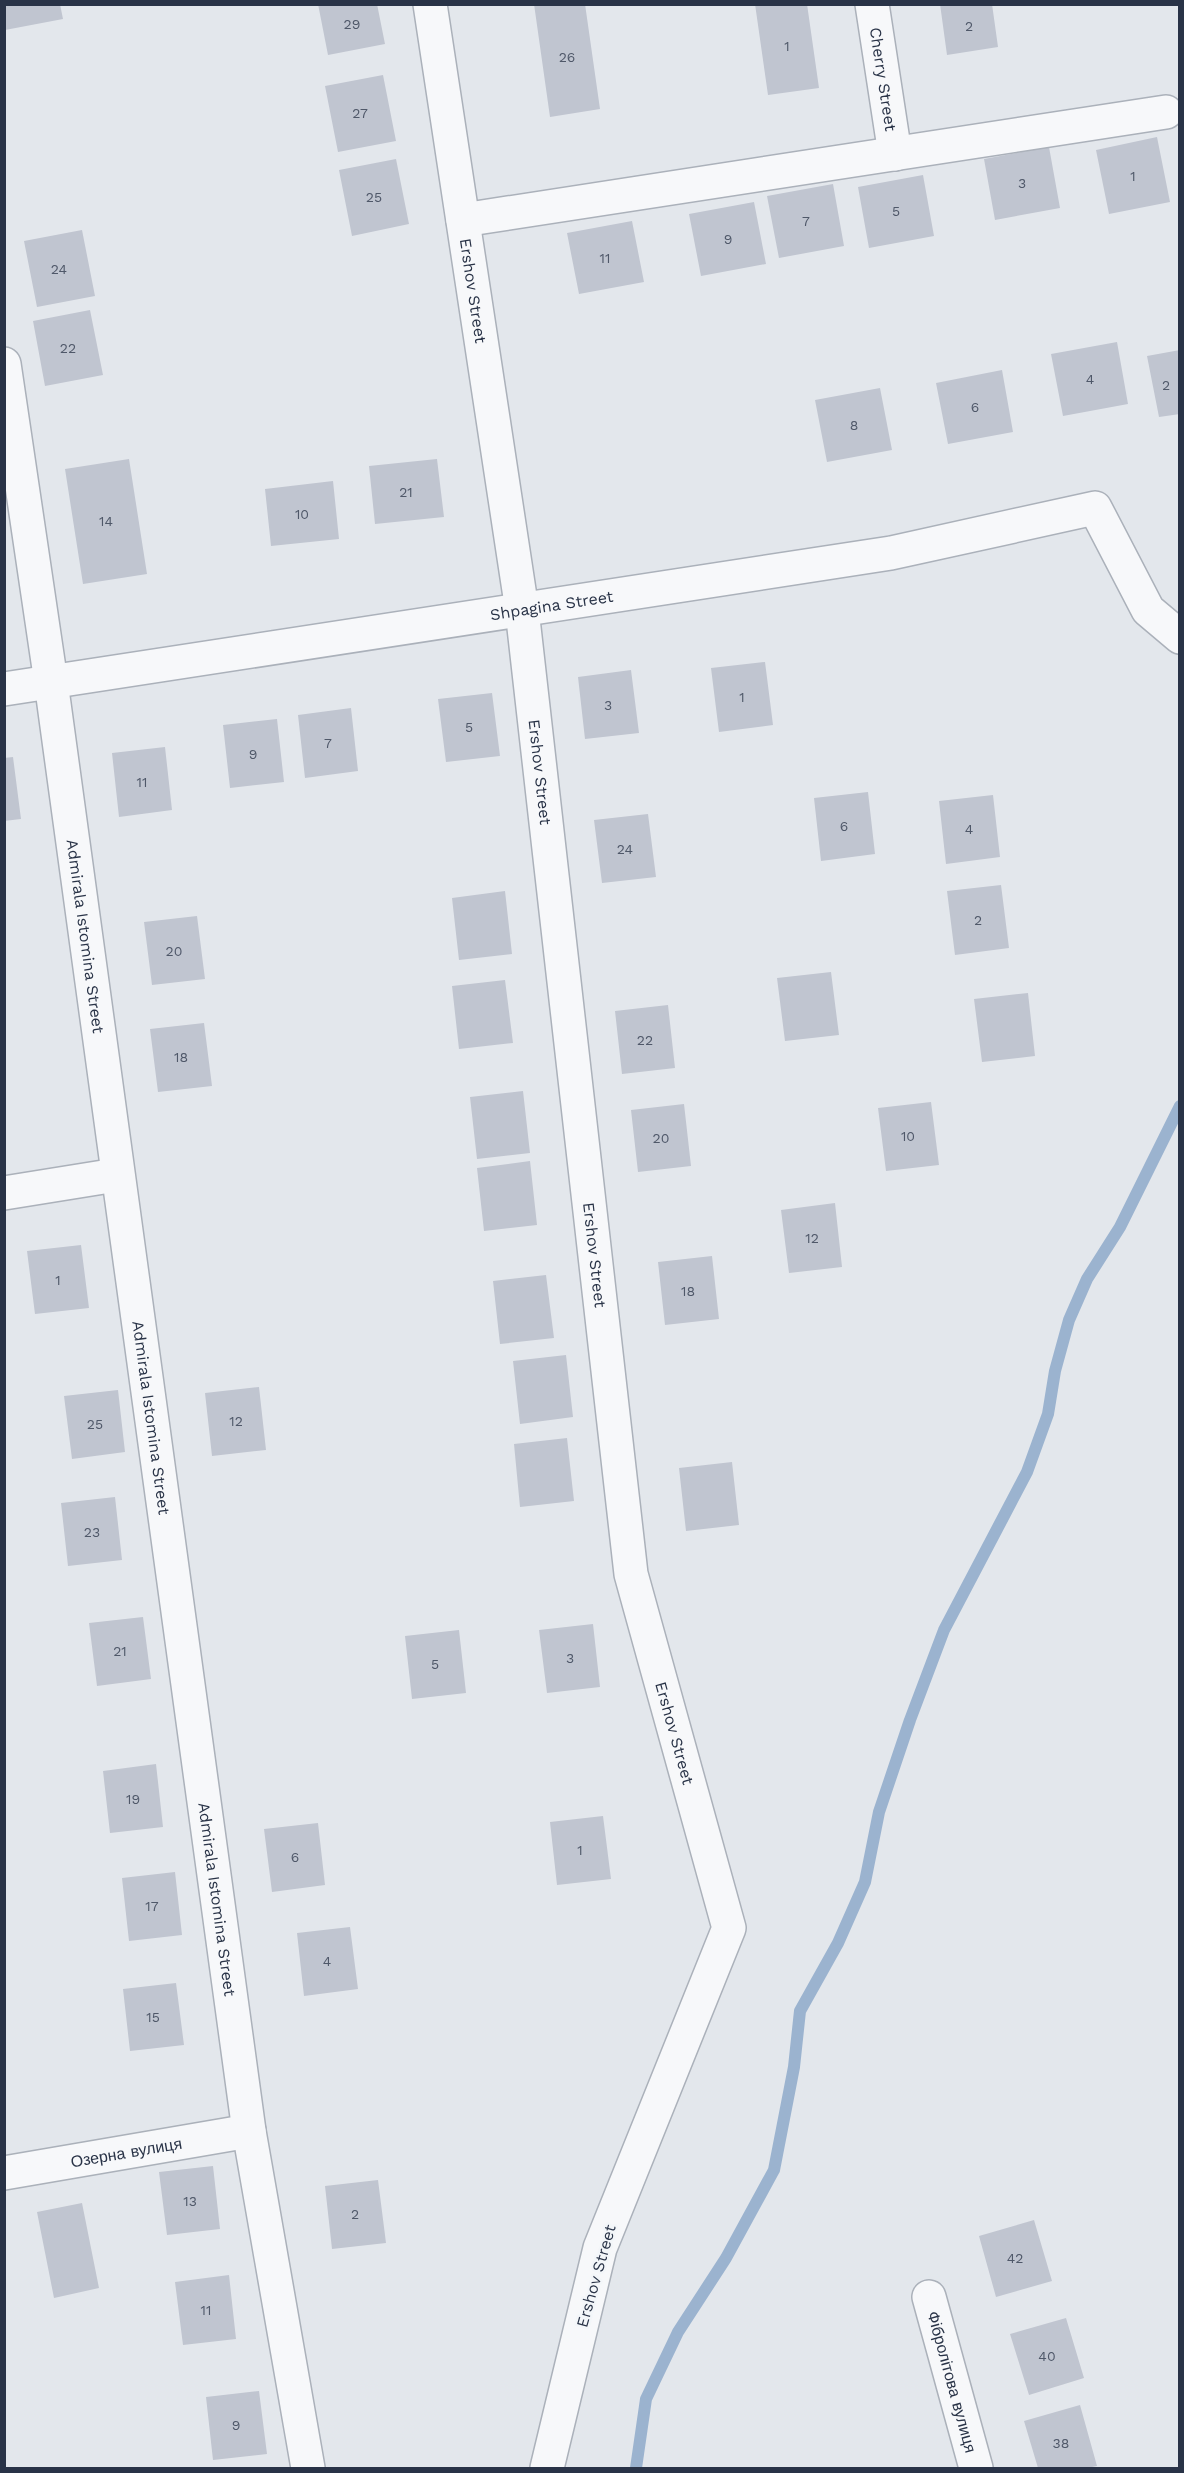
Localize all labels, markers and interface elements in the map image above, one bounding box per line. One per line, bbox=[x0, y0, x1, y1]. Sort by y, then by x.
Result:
house number: 29 bbox=[344, 16, 360, 32]
house number: 2 bbox=[965, 18, 973, 34]
street label: Cherry Street bbox=[866, 26, 901, 133]
house number: 1 bbox=[784, 38, 790, 54]
house number: 26 bbox=[559, 49, 575, 65]
house number: 27 bbox=[352, 105, 368, 121]
house number: 1 bbox=[1130, 168, 1136, 184]
house number: 3 bbox=[1018, 175, 1026, 191]
house number: 25 bbox=[366, 189, 382, 205]
house number: 5 bbox=[892, 203, 900, 219]
house number: 7 bbox=[802, 213, 810, 229]
house number: 9 bbox=[724, 231, 732, 247]
street label: Ershov Street bbox=[456, 237, 491, 345]
house number: 11 bbox=[600, 250, 610, 266]
house number: 24 bbox=[51, 261, 67, 277]
house number: 22 bbox=[60, 340, 76, 356]
house number: 4 bbox=[1086, 371, 1094, 387]
house number: 2 bbox=[1162, 377, 1170, 393]
house number: 6 bbox=[971, 399, 979, 415]
house number: 8 bbox=[850, 417, 858, 433]
house number: 21 bbox=[399, 484, 413, 500]
house number: 10 bbox=[295, 506, 309, 522]
house number: 14 bbox=[99, 513, 113, 529]
street label: Shpagina Street bbox=[489, 586, 615, 624]
house number: 1 bbox=[739, 689, 745, 705]
house number: 3 bbox=[604, 697, 612, 713]
street label: Ershov Street bbox=[525, 718, 556, 826]
house number: 5 bbox=[465, 719, 473, 735]
house number: 7 bbox=[324, 735, 332, 751]
house number: 9 bbox=[249, 746, 257, 762]
house number: 11 bbox=[137, 774, 147, 790]
house number: 6 bbox=[840, 818, 848, 834]
house number: 4 bbox=[965, 821, 973, 837]
street label: Admirala Istomina Street bbox=[63, 838, 108, 1035]
house number: 24 bbox=[617, 841, 633, 857]
house number: 2 bbox=[974, 912, 982, 928]
house number: 20 bbox=[166, 943, 182, 959]
house number: 22 bbox=[637, 1032, 653, 1048]
house number: 18 bbox=[174, 1049, 188, 1065]
house number: 10 bbox=[901, 1128, 915, 1144]
house number: 20 bbox=[653, 1130, 669, 1146]
street label: Ershov Street bbox=[580, 1201, 610, 1309]
house number: 12 bbox=[805, 1230, 819, 1246]
house number: 1 bbox=[55, 1272, 61, 1288]
house number: 18 bbox=[681, 1283, 695, 1299]
street label: Admirala Istomina Street bbox=[129, 1320, 174, 1516]
house number: 12 bbox=[229, 1413, 243, 1429]
house number: 25 bbox=[87, 1416, 103, 1432]
house number: 23 bbox=[84, 1524, 100, 1540]
house number: 21 bbox=[113, 1643, 127, 1659]
house number: 3 bbox=[566, 1650, 574, 1666]
house number: 5 bbox=[431, 1656, 439, 1672]
street label: Ershov Street bbox=[652, 1679, 698, 1787]
house number: 19 bbox=[126, 1791, 140, 1807]
street label: Admirala Istomina Street bbox=[195, 1801, 240, 1998]
house number: 1 bbox=[577, 1842, 583, 1858]
house number: 6 bbox=[291, 1849, 299, 1865]
house number: 17 bbox=[145, 1898, 159, 1914]
house number: 4 bbox=[323, 1953, 331, 1969]
house number: 15 bbox=[146, 2009, 160, 2025]
street label: Озерна вулиця bbox=[69, 2133, 183, 2171]
house number: 13 bbox=[183, 2193, 197, 2209]
house number: 2 bbox=[351, 2206, 359, 2222]
street label: Ershov Street bbox=[572, 2222, 620, 2330]
house number: 42 bbox=[1007, 2250, 1023, 2266]
house number: 11 bbox=[201, 2302, 211, 2318]
street label: Фібролітова вулиця bbox=[924, 2309, 981, 2455]
house number: 40 bbox=[1038, 2348, 1056, 2364]
house number: 9 bbox=[232, 2417, 240, 2433]
house number: 38 bbox=[1053, 2435, 1069, 2451]

